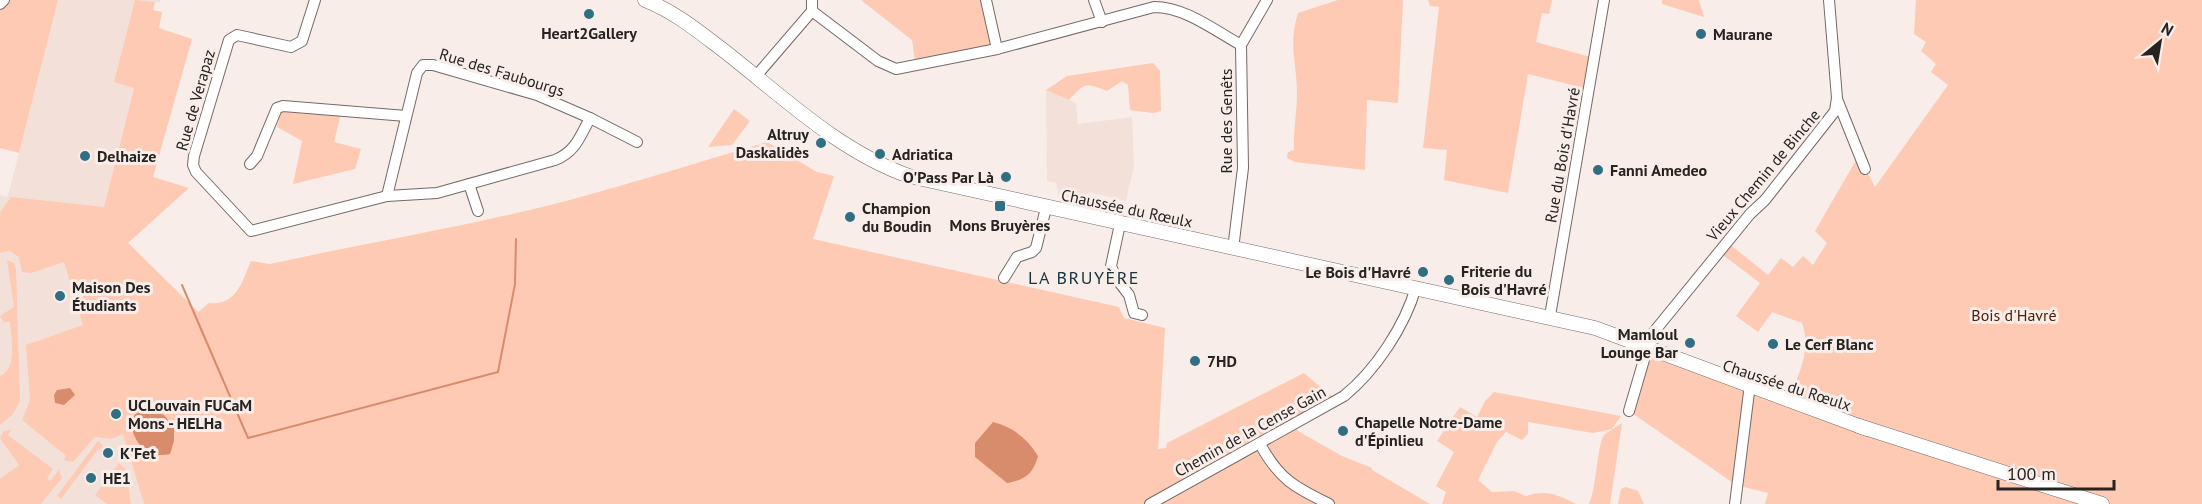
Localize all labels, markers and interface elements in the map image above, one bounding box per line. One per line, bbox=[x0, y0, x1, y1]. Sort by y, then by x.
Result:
marker: Heart2Gallery bbox=[582, 7, 596, 21]
north arrow bbox=[2130, 12, 2190, 72]
text: N bbox=[2158, 18, 2177, 40]
place label: Heart2Gallery bbox=[541, 23, 637, 43]
place label: Maurane bbox=[1713, 24, 1773, 44]
marker: Maurane bbox=[1694, 27, 1708, 41]
street label: Rue des Faubourgs bbox=[437, 43, 567, 101]
street label: Rue de Verapaz bbox=[171, 47, 219, 153]
street label: Rue des Genêts bbox=[1216, 68, 1236, 174]
street label: Rue du Bois d'Havré bbox=[1540, 86, 1584, 224]
street label: Vieux Chemin de Binche bbox=[1701, 105, 1824, 246]
place label: Altruy Daskalidès bbox=[736, 124, 809, 162]
marker: Altruy Daskalidès bbox=[814, 136, 828, 150]
place label: Adriatica bbox=[892, 144, 953, 164]
place label: Delhaize bbox=[97, 146, 156, 166]
marker: Adriatica bbox=[873, 147, 887, 161]
marker: Delhaize bbox=[78, 149, 92, 163]
place label: Fanni Amedeo bbox=[1610, 160, 1708, 180]
marker: Fanni Amedeo bbox=[1591, 163, 1605, 177]
place label: O'Pass Par Là bbox=[903, 167, 994, 187]
marker: O'Pass Par Là bbox=[999, 170, 1013, 184]
street label: Chaussée du Rœulx bbox=[1059, 184, 1195, 232]
place label: Champion du Boudin bbox=[862, 198, 932, 236]
marker: Mons Bruyères bbox=[993, 199, 1007, 213]
marker: Champion du Boudin bbox=[843, 210, 857, 224]
place label: Mons Bruyères bbox=[950, 215, 1051, 235]
place label: Friterie du Bois d'Havré bbox=[1461, 261, 1547, 299]
place label: Le Bois d'Havré bbox=[1306, 262, 1411, 282]
marker: Le Bois d'Havré bbox=[1416, 265, 1430, 279]
district label: LA BRUYÈRE bbox=[1028, 266, 1140, 289]
marker: Friterie du Bois d'Havré bbox=[1442, 273, 1456, 287]
place label: Maison Des Étudiants bbox=[72, 277, 151, 315]
marker: Maison Des Étudiants bbox=[53, 289, 67, 303]
park label: Bois d'Havré bbox=[1971, 305, 2057, 325]
place label: Mamloul Lounge Bar bbox=[1601, 324, 1678, 362]
place label: Le Cerf Blanc bbox=[1785, 334, 1874, 354]
marker: Mamloul Lounge Bar bbox=[1683, 336, 1697, 350]
marker: Le Cerf Blanc bbox=[1766, 337, 1780, 351]
place label: 7HD bbox=[1207, 351, 1237, 371]
marker: 7HD bbox=[1188, 354, 1202, 368]
street label: Chaussée du Rœulx bbox=[1720, 355, 1854, 415]
street label: Chemin de la Cense Gain bbox=[1171, 381, 1329, 481]
place label: UCLouvain FUCaM Mons - HELHa bbox=[128, 395, 252, 433]
marker: UCLouvain FUCaM Mons - HELHa bbox=[109, 407, 123, 421]
place label: Chapelle Notre-Dame d'Épinlieu bbox=[1355, 412, 1502, 450]
marker: Chapelle Notre-Dame d'Épinlieu bbox=[1336, 424, 1350, 438]
place label: K'Fet bbox=[120, 443, 156, 463]
marker: K'Fet bbox=[101, 446, 115, 460]
scale bar bbox=[1998, 453, 2114, 491]
text: 100 m bbox=[2007, 462, 2056, 485]
place label: HE1 bbox=[103, 468, 131, 488]
marker: HE1 bbox=[84, 471, 98, 485]

